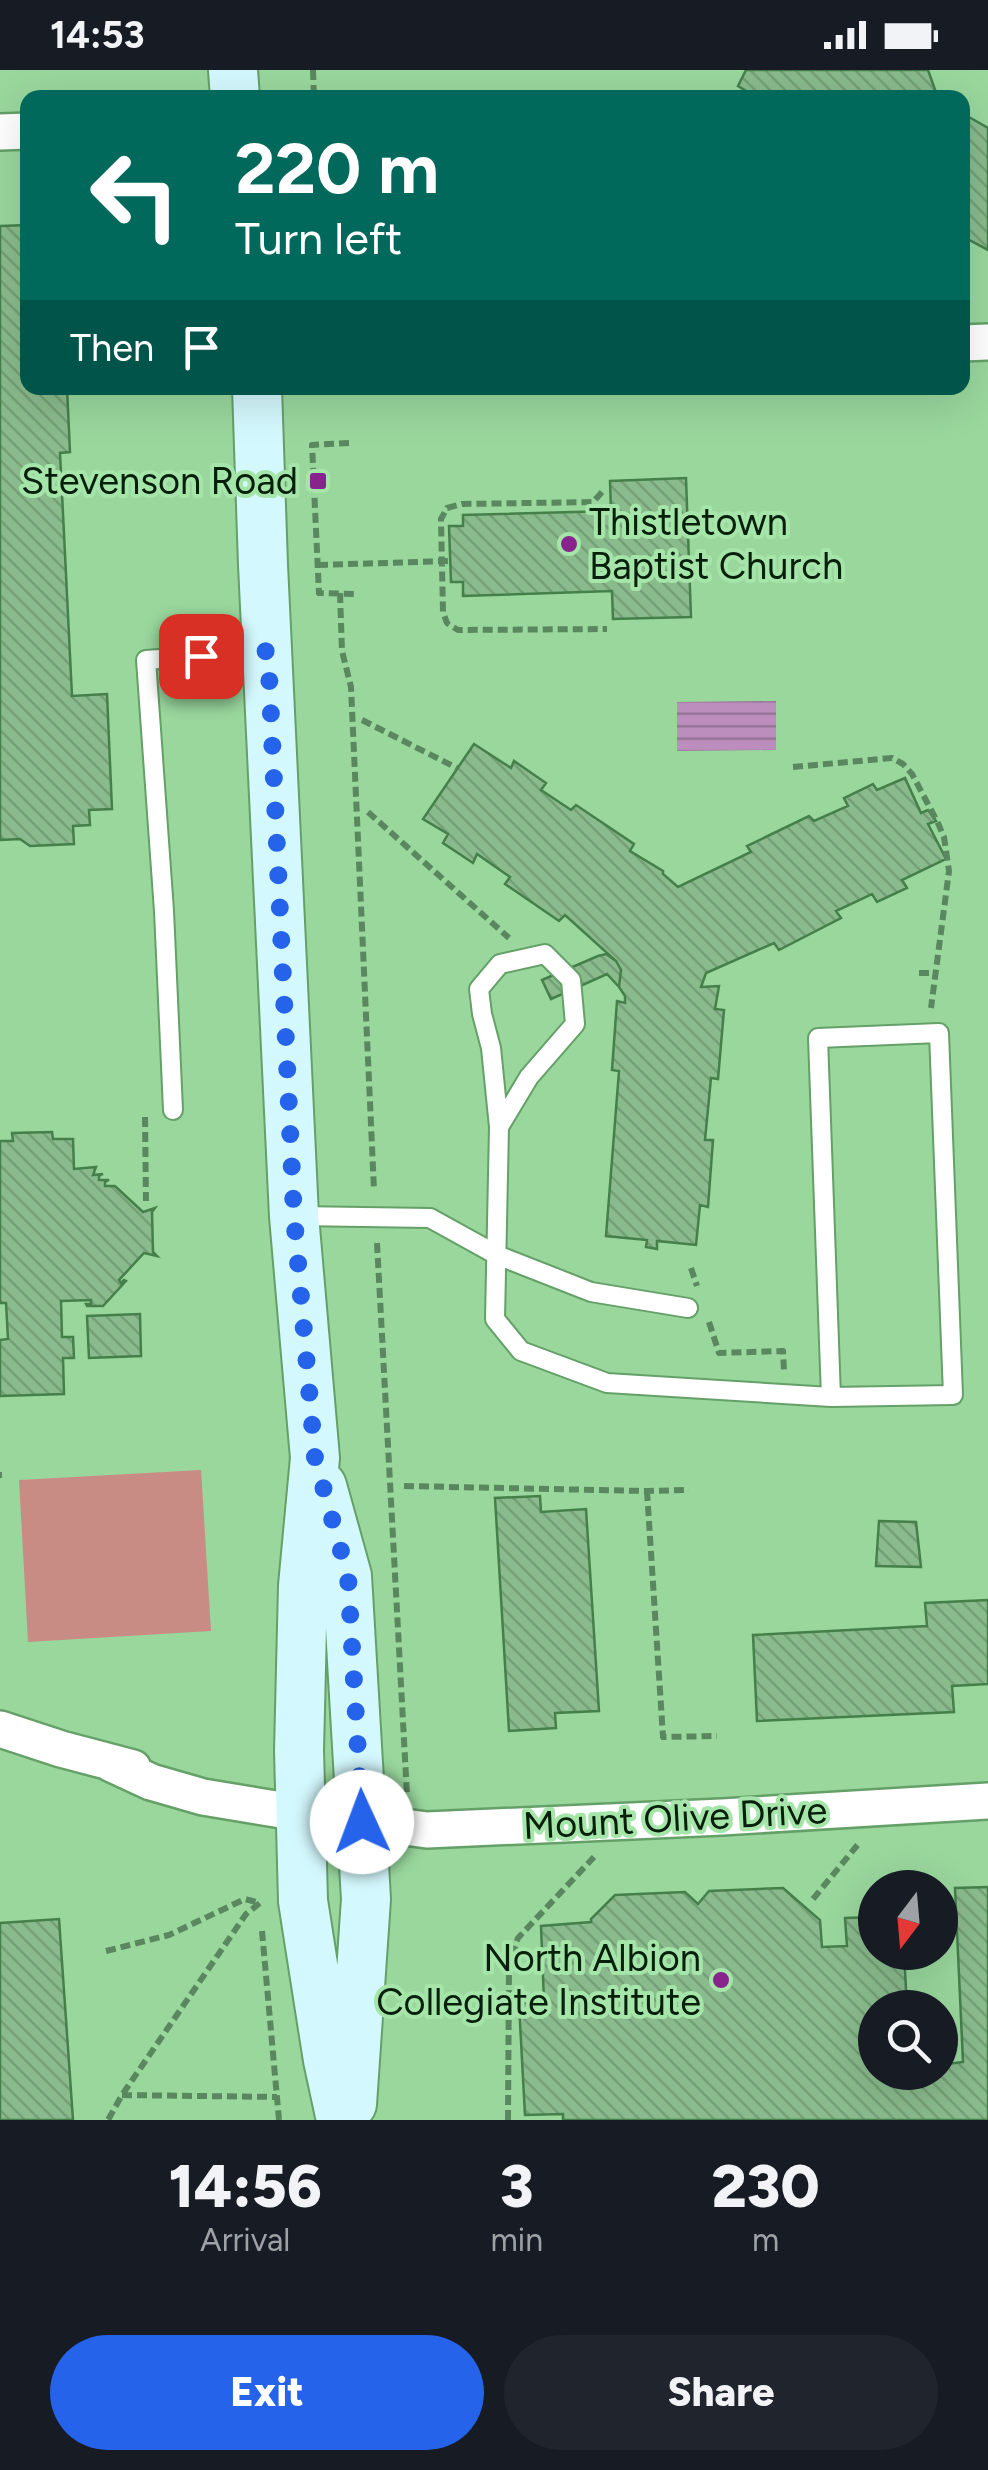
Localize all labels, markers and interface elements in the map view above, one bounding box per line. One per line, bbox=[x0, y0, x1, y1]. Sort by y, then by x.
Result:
text: 14:53 bbox=[50, 12, 145, 58]
text: 220 m bbox=[235, 126, 439, 211]
icon: left bbox=[70, 130, 200, 260]
text: Turn left bbox=[235, 211, 402, 265]
icon: arrive bbox=[174, 320, 229, 375]
text: Then bbox=[70, 325, 154, 371]
place label: Stevenson Road bbox=[21, 458, 298, 504]
marker: Stevenson Road bbox=[307, 470, 329, 492]
place label: Thistletown Baptist Church bbox=[589, 499, 843, 589]
marker: Thistletown Baptist Church bbox=[558, 533, 580, 555]
pin bbox=[159, 614, 244, 699]
icon: arrive bbox=[174, 629, 229, 684]
position arrow bbox=[310, 1770, 414, 1874]
street label: Mount Olive Drive bbox=[522, 1787, 828, 1849]
north arrow bbox=[858, 1870, 958, 1970]
map controls bbox=[858, 1870, 958, 2090]
place label: North Albion Collegiate Institute bbox=[376, 1935, 701, 2025]
marker: North Albion Collegiate Institute bbox=[710, 1969, 732, 1991]
button: search bbox=[858, 1990, 958, 2090]
text: 14:56 bbox=[168, 2150, 322, 2222]
text: 3 bbox=[500, 2150, 534, 2222]
text: 230 bbox=[711, 2150, 820, 2222]
text: Arrival bbox=[200, 2221, 290, 2259]
text: min bbox=[490, 2221, 543, 2259]
text: m bbox=[752, 2221, 779, 2259]
button: Exit bbox=[50, 2335, 484, 2450]
button: Share bbox=[504, 2335, 938, 2450]

